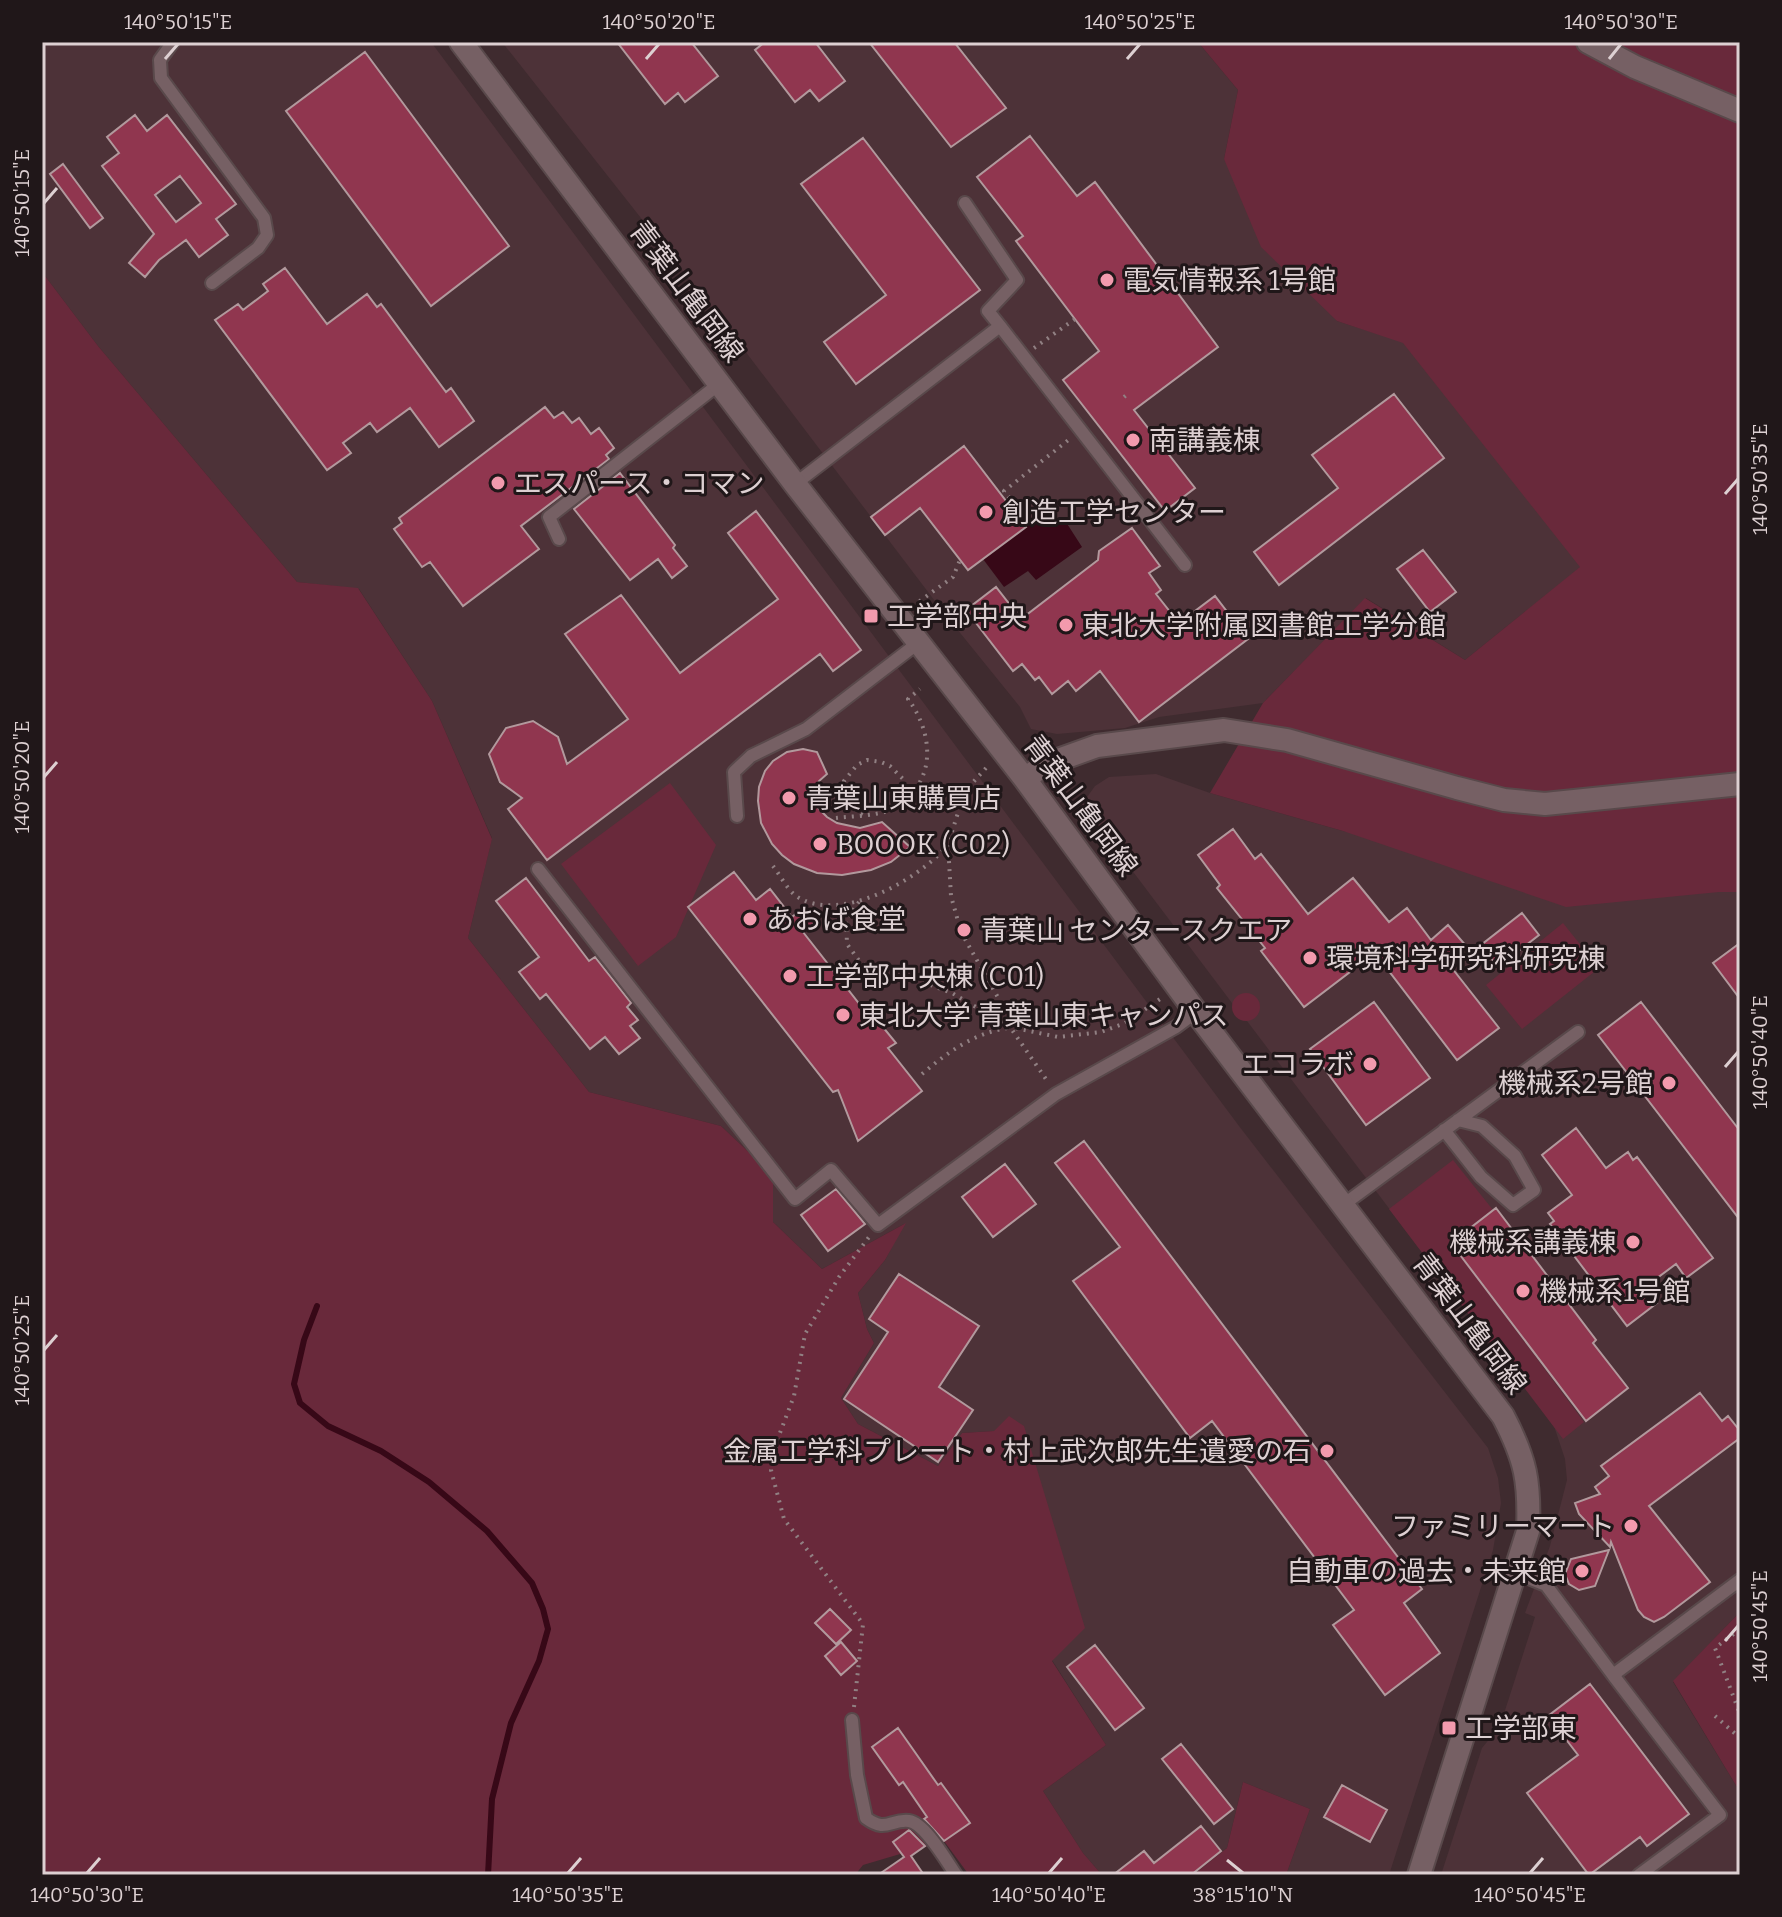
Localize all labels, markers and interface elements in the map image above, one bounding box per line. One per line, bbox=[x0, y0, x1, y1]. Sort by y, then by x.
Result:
text: 140°50'15"E bbox=[124, 10, 232, 34]
text: 140°50'20"E bbox=[602, 10, 716, 34]
text: 140°50'25"E bbox=[1085, 10, 1195, 34]
text: 140°50'30"E bbox=[1564, 10, 1678, 34]
text: 140°50'15"E bbox=[10, 149, 34, 257]
street label: 青葉山亀岡線 bbox=[623, 214, 750, 368]
place label: 電気情報系 1号館 bbox=[1123, 264, 1336, 297]
marker: 電気情報系 1号館 bbox=[1098, 271, 1116, 289]
text: 140°50'35"E bbox=[1748, 423, 1772, 535]
place label: 南講義棟 bbox=[1149, 424, 1261, 457]
marker: 南講義棟 bbox=[1124, 431, 1142, 449]
place label: エスパース・コマン bbox=[514, 467, 765, 500]
marker: エスパース・コマン bbox=[489, 474, 507, 492]
place label: 創造工学センター bbox=[1002, 496, 1226, 529]
marker: 創造工学センター bbox=[977, 503, 995, 521]
place label: 工学部中央 bbox=[887, 600, 1027, 633]
marker: 工学部中央 bbox=[862, 607, 880, 625]
place label: 東北大学附属図書館工学分館 bbox=[1082, 609, 1446, 642]
marker: 東北大学附属図書館工学分館 bbox=[1057, 616, 1075, 634]
text: 140°50'20"E bbox=[10, 720, 34, 834]
street label: 青葉山亀岡線 bbox=[1017, 728, 1144, 882]
place label: 青葉山東購買店 bbox=[805, 782, 1001, 815]
marker: 青葉山東購買店 bbox=[780, 789, 798, 807]
place label: BOOOK (C02) bbox=[836, 828, 1010, 861]
marker: BOOOK (C02) bbox=[811, 835, 829, 853]
place label: あおば食堂 bbox=[766, 903, 906, 936]
marker: あおば食堂 bbox=[741, 910, 759, 928]
place label: 青葉山 センタースクエア bbox=[980, 914, 1292, 947]
marker: 青葉山 センタースクエア bbox=[955, 921, 973, 939]
place label: 環境科学研究科研究棟 bbox=[1326, 942, 1606, 975]
marker: 環境科学研究科研究棟 bbox=[1301, 949, 1319, 967]
place label: 工学部中央棟 (C01) bbox=[806, 960, 1044, 993]
marker: 工学部中央棟 (C01) bbox=[781, 967, 799, 985]
text: 140°50'40"E bbox=[1748, 995, 1772, 1109]
place label: 東北大学 青葉山東キャンパス bbox=[859, 999, 1229, 1032]
marker: 東北大学 青葉山東キャンパス bbox=[834, 1006, 852, 1024]
place label: エコラボ bbox=[1242, 1048, 1354, 1081]
marker: エコラボ bbox=[1361, 1055, 1379, 1073]
place label: 機械系2号館 bbox=[1498, 1067, 1653, 1100]
marker: 機械系2号館 bbox=[1660, 1074, 1678, 1092]
place label: 機械系講義棟 bbox=[1449, 1226, 1617, 1259]
marker: 機械系講義棟 bbox=[1624, 1233, 1642, 1251]
street label: 青葉山亀岡線 bbox=[1406, 1246, 1533, 1400]
place label: 機械系1号館 bbox=[1539, 1275, 1690, 1308]
marker: 機械系1号館 bbox=[1514, 1282, 1532, 1300]
text: 140°50'25"E bbox=[10, 1295, 34, 1405]
place label: 金属工学科プレート・村上武次郎先生遺愛の石 bbox=[723, 1435, 1311, 1468]
marker: 金属工学科プレート・村上武次郎先生遺愛の石 bbox=[1318, 1442, 1336, 1460]
place label: ファミリーマート bbox=[1391, 1510, 1615, 1543]
marker: ファミリーマート bbox=[1622, 1517, 1640, 1535]
place label: 自動車の過去・未来館 bbox=[1286, 1555, 1566, 1588]
marker: 自動車の過去・未来館 bbox=[1573, 1562, 1591, 1580]
text: 140°50'45"E bbox=[1748, 1570, 1772, 1682]
place label: 工学部東 bbox=[1465, 1712, 1577, 1745]
marker: 工学部東 bbox=[1440, 1719, 1458, 1737]
text: 140°50'30"E bbox=[30, 1883, 144, 1907]
text: 140°50'35"E bbox=[512, 1883, 624, 1907]
text: 140°50'40"E bbox=[992, 1883, 1106, 1907]
text: 38°15'10"N bbox=[1193, 1883, 1293, 1907]
text: 140°50'45"E bbox=[1474, 1883, 1586, 1907]

